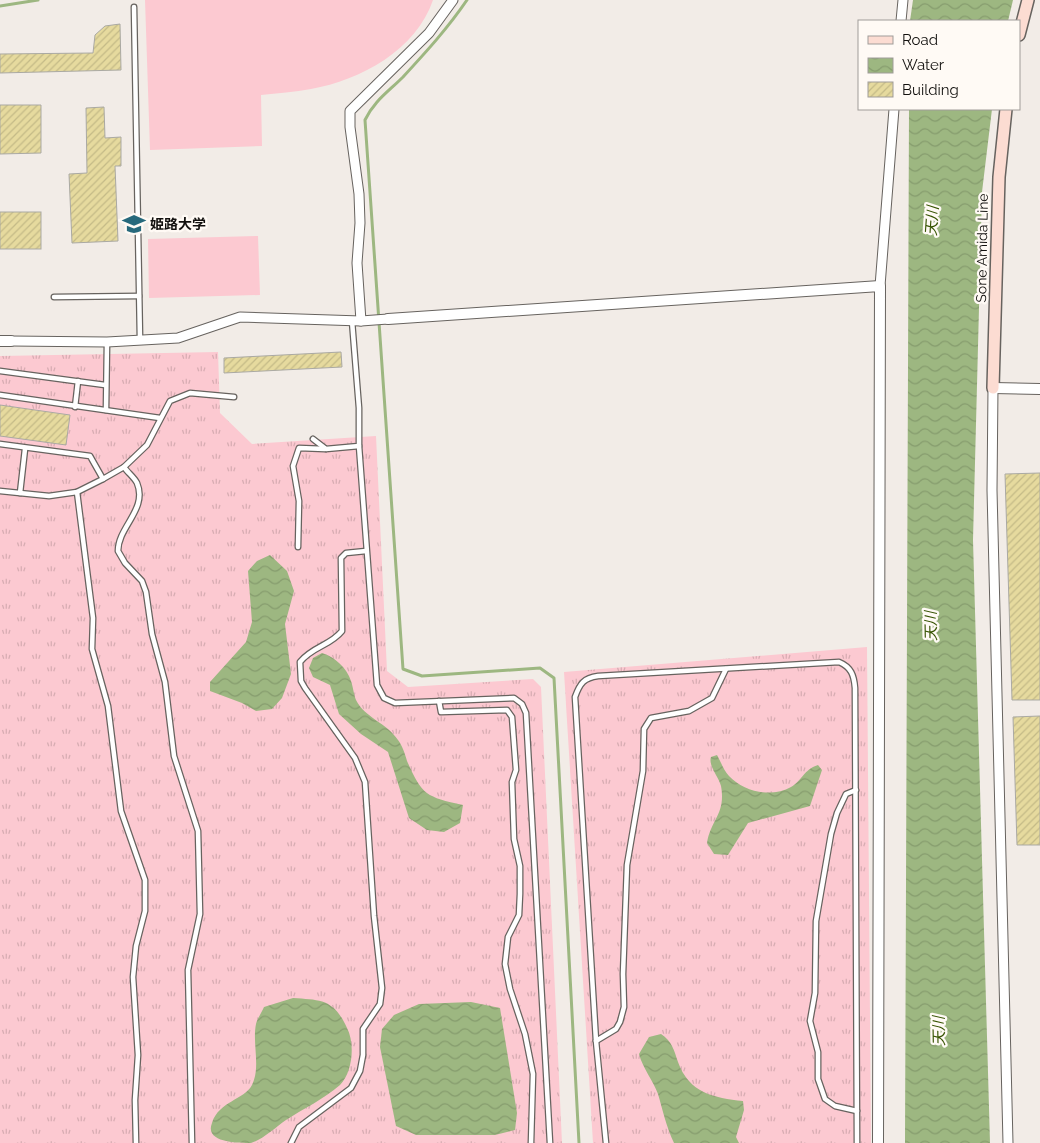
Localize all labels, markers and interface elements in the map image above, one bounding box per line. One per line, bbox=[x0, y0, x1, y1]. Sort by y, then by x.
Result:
legend bbox=[858, 20, 1020, 110]
text: Road bbox=[902, 31, 938, 49]
text: Water bbox=[902, 56, 945, 74]
text: Building bbox=[902, 81, 959, 99]
street label: Sone Amida Line bbox=[973, 193, 991, 303]
water label: 天川 bbox=[922, 203, 942, 237]
school or university icon: 姫路大学 bbox=[121, 211, 147, 237]
place label: 姫路大学 bbox=[150, 216, 206, 232]
water label: 天川 bbox=[922, 609, 940, 641]
water label: 天川 bbox=[930, 1014, 948, 1046]

